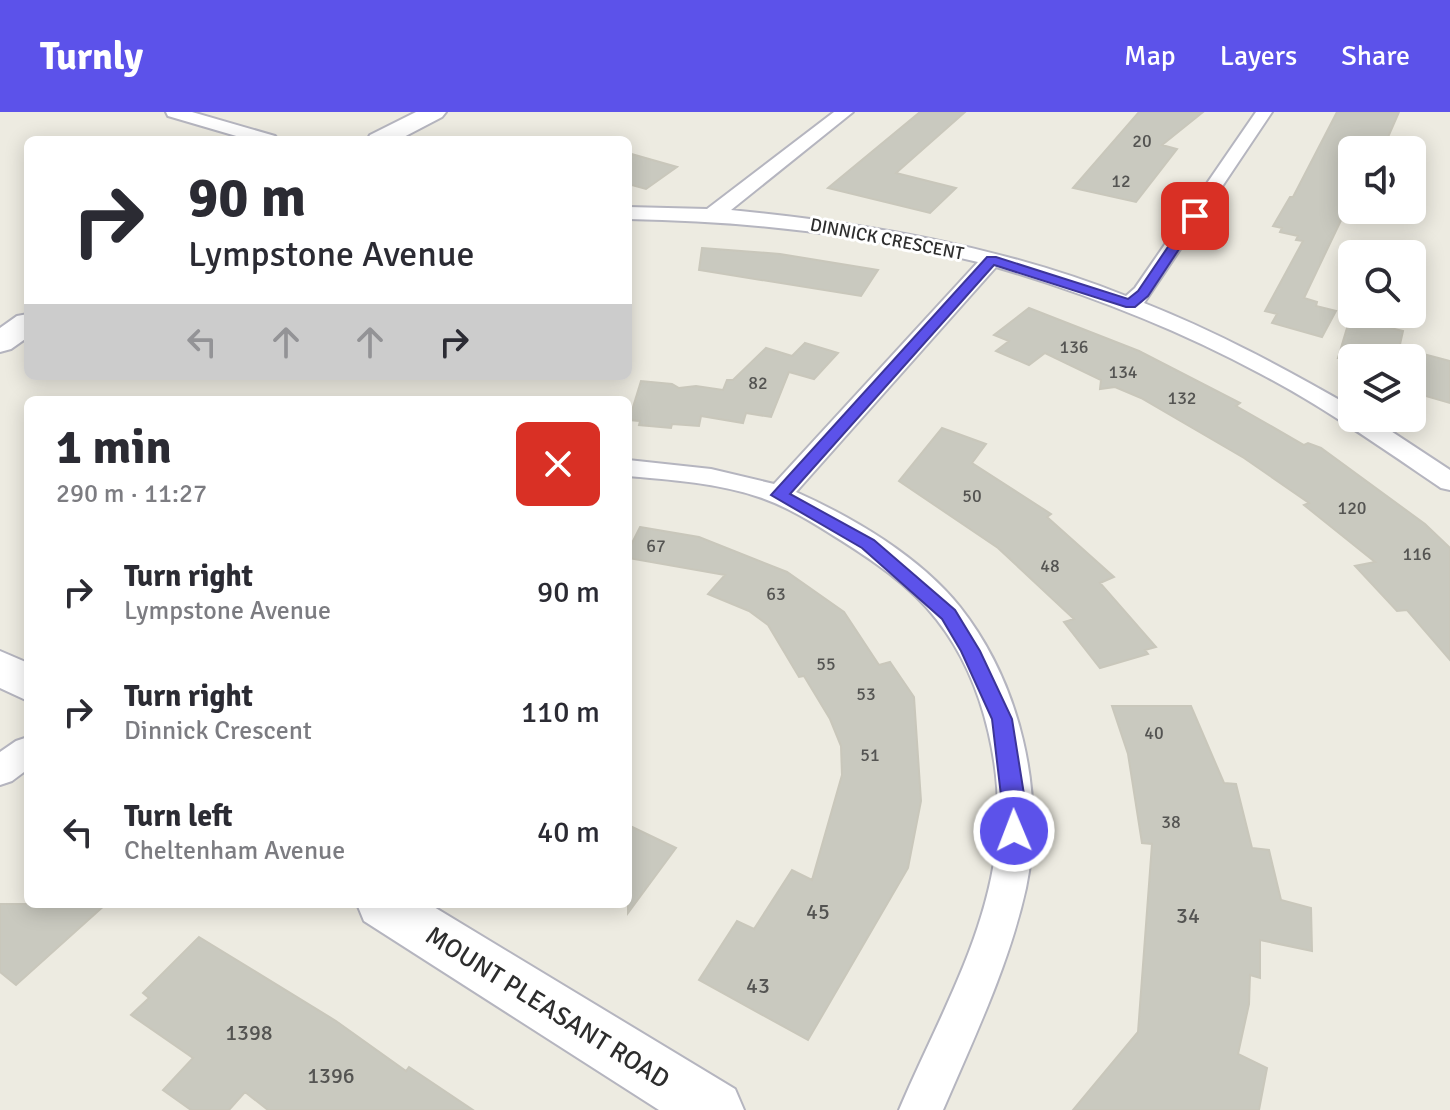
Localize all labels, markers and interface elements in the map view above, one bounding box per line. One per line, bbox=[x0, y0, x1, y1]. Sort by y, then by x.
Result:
text: Turnly bbox=[40, 33, 143, 80]
text: Map bbox=[1124, 39, 1176, 73]
text: Layers bbox=[1220, 39, 1297, 73]
text: Share bbox=[1341, 39, 1410, 73]
house number: 20 bbox=[1132, 130, 1152, 152]
map controls bbox=[1338, 136, 1426, 432]
button: sound bbox=[1338, 136, 1426, 224]
text: 90 m bbox=[188, 163, 306, 232]
icon: right bbox=[56, 168, 160, 272]
house number: 12 bbox=[1111, 170, 1131, 192]
pin bbox=[1161, 182, 1229, 250]
icon: arrive bbox=[1173, 194, 1217, 238]
street label: DINNICK CRESCENT bbox=[808, 213, 966, 265]
text: Lympstone Avenue bbox=[188, 232, 475, 277]
button: search bbox=[1338, 240, 1426, 328]
icon: left bbox=[180, 320, 224, 364]
icon: ahead bbox=[264, 320, 308, 364]
icon: ahead bbox=[348, 320, 392, 364]
icon: right bbox=[432, 320, 476, 364]
house number: 136 bbox=[1059, 336, 1089, 358]
button: layers bbox=[1338, 344, 1426, 432]
house number: 134 bbox=[1108, 361, 1138, 383]
house number: 82 bbox=[748, 372, 768, 394]
house number: 132 bbox=[1167, 387, 1197, 409]
text: 1 min bbox=[56, 418, 172, 477]
button: close bbox=[516, 422, 600, 506]
text: 290 m · 11:27 bbox=[56, 478, 207, 510]
house number: 50 bbox=[962, 485, 982, 507]
house number: 120 bbox=[1337, 497, 1367, 519]
house number: 67 bbox=[646, 535, 666, 557]
house number: 116 bbox=[1402, 543, 1432, 565]
house number: 48 bbox=[1040, 555, 1060, 577]
text: Turn right bbox=[124, 558, 253, 595]
icon: right bbox=[56, 570, 100, 614]
text: 90 m bbox=[537, 574, 600, 611]
house number: 63 bbox=[766, 583, 786, 605]
text: Lympstone Avenue bbox=[124, 595, 331, 627]
house number: 55 bbox=[816, 653, 836, 675]
text: Turn right bbox=[124, 678, 253, 715]
house number: 53 bbox=[856, 683, 876, 705]
icon: right bbox=[56, 690, 100, 734]
text: 110 m bbox=[521, 694, 600, 731]
text: Dinnick Crescent bbox=[124, 715, 312, 747]
house number: 40 bbox=[1144, 722, 1164, 744]
house number: 51 bbox=[860, 744, 880, 766]
position arrow bbox=[972, 789, 1056, 873]
text: Turn left bbox=[124, 798, 233, 835]
icon: left bbox=[56, 810, 100, 854]
house number: 38 bbox=[1161, 811, 1181, 833]
text: 40 m bbox=[537, 814, 600, 851]
text: Cheltenham Avenue bbox=[124, 835, 345, 867]
house number: 45 bbox=[806, 898, 830, 925]
house number: 34 bbox=[1176, 902, 1200, 929]
street label: MOUNT PLEASANT ROAD bbox=[420, 920, 675, 1096]
house number: 43 bbox=[746, 972, 770, 999]
house number: 1398 bbox=[225, 1019, 273, 1046]
house number: 1396 bbox=[307, 1062, 355, 1089]

